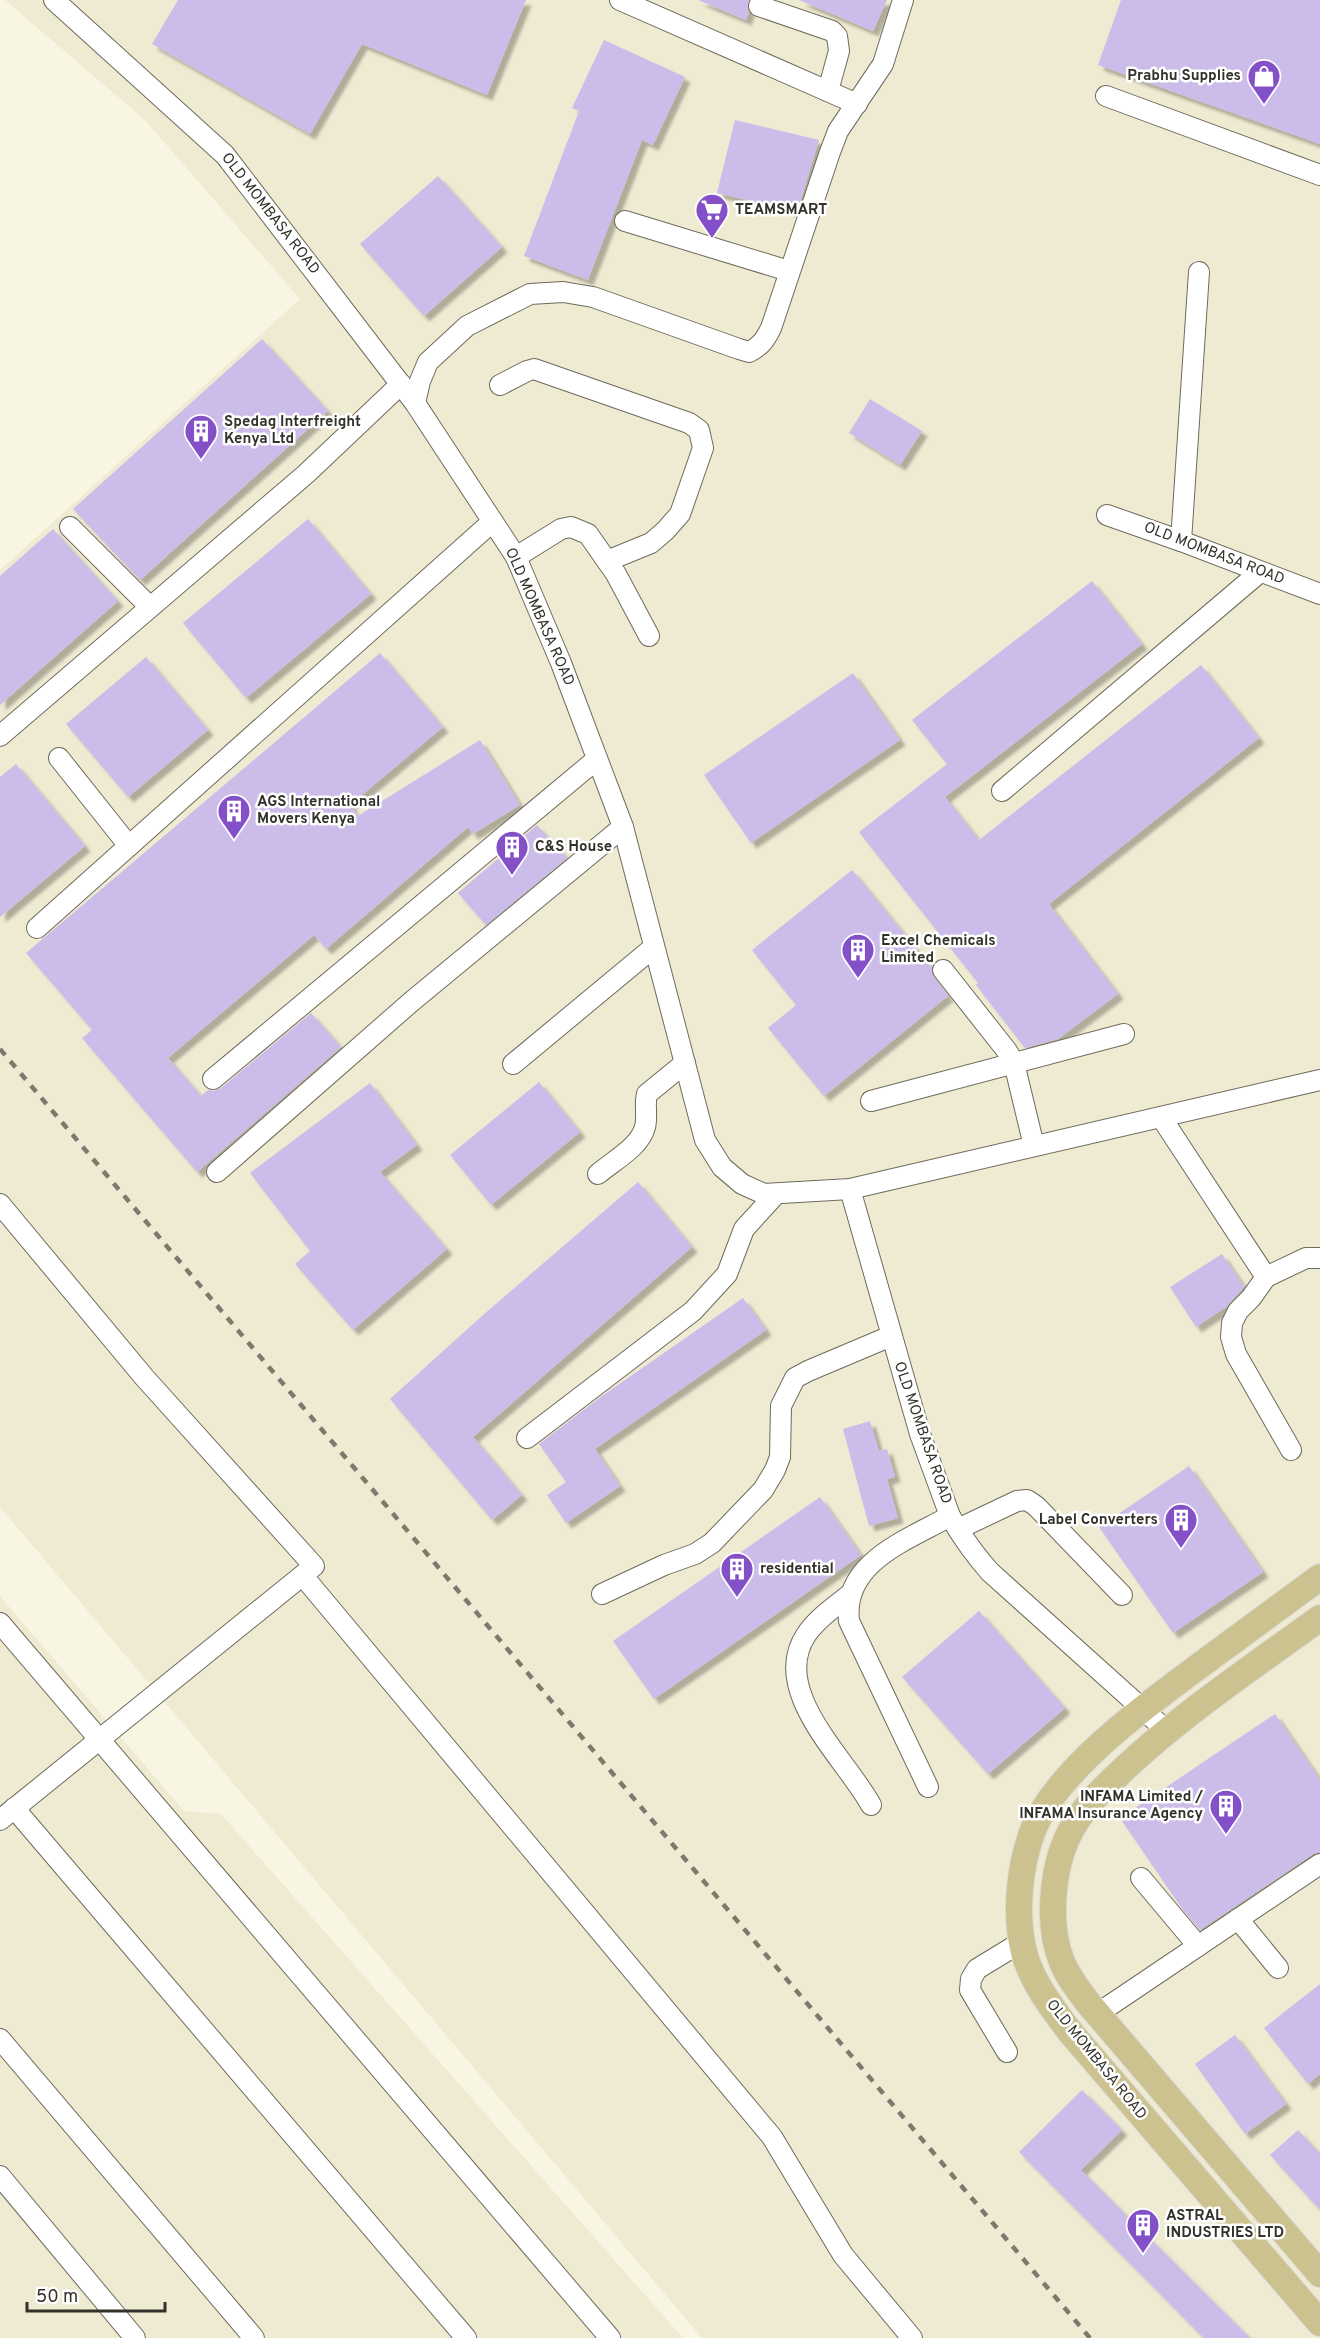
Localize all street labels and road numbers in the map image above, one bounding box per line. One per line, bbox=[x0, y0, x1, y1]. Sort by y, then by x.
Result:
street label: OLD MOMBASA ROAD bbox=[217, 149, 323, 279]
street label: OLD MOMBASA ROAD bbox=[1141, 518, 1287, 590]
street label: OLD MOMBASA ROAD bbox=[500, 545, 578, 689]
street label: OLD MOMBASA ROAD bbox=[889, 1359, 955, 1507]
street label: OLD MOMBASA ROAD bbox=[1042, 1996, 1150, 2124]

